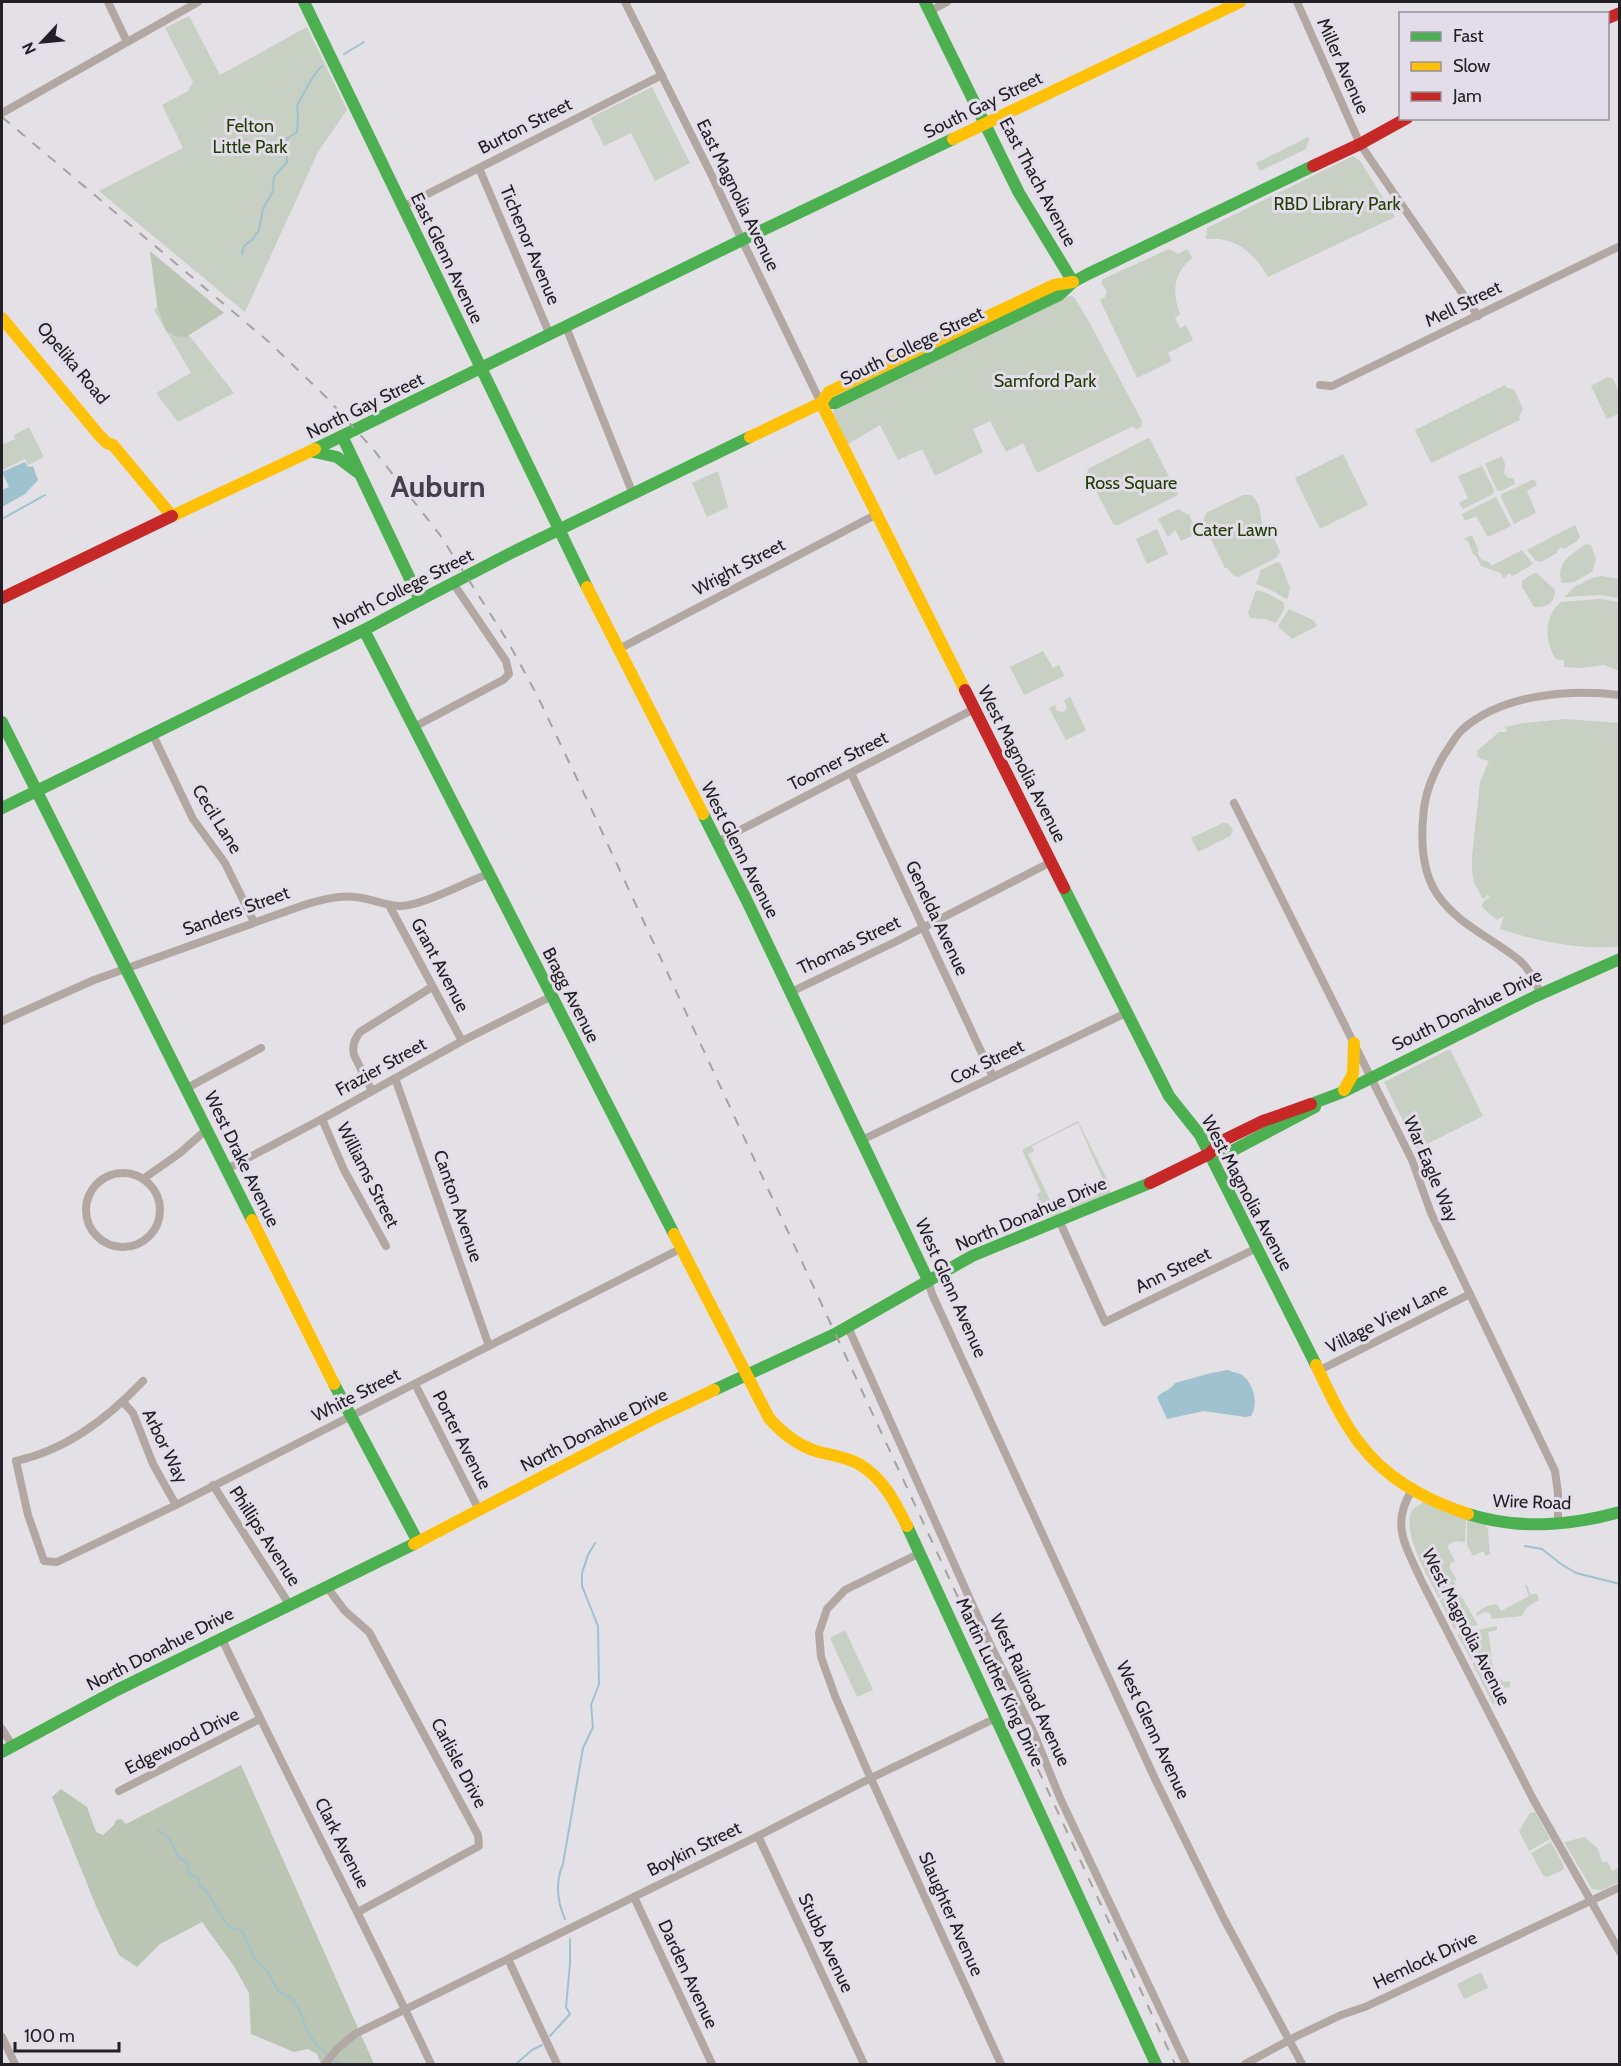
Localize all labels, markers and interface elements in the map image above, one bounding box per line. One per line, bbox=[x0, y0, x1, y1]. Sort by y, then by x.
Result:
north arrow bbox=[12, 12, 72, 72]
legend bbox=[1399, 12, 1609, 120]
street label: Miller Avenue bbox=[1312, 15, 1374, 117]
text: Fast bbox=[1453, 25, 1484, 47]
text: N bbox=[18, 39, 40, 58]
text: Slow bbox=[1453, 55, 1490, 77]
street label: South Gay Street bbox=[920, 67, 1046, 143]
text: Jam bbox=[1452, 85, 1482, 107]
street label: Burton Street bbox=[475, 93, 575, 159]
street label: East Thach Avenue bbox=[995, 114, 1081, 250]
park label: Felton Little Park bbox=[213, 115, 288, 158]
street label: East Magnolia Avenue bbox=[692, 116, 784, 274]
street label: Tichenor Avenue bbox=[495, 182, 565, 308]
street label: East Glenn Avenue bbox=[406, 189, 488, 327]
park label: RBD Library Park bbox=[1273, 193, 1401, 215]
street label: Mell Street bbox=[1421, 276, 1505, 332]
street label: South College Street bbox=[837, 302, 987, 390]
street label: Opelika Road bbox=[32, 317, 114, 409]
street label: North Gay Street bbox=[303, 368, 427, 444]
park label: Samford Park bbox=[994, 370, 1097, 392]
district label: Auburn bbox=[391, 468, 485, 505]
park label: Ross Square bbox=[1085, 472, 1177, 494]
park label: Cater Lawn bbox=[1192, 519, 1278, 541]
street label: Wright Street bbox=[689, 534, 789, 600]
street label: North College Street bbox=[329, 544, 477, 634]
street label: West Magnolia Avenue bbox=[973, 682, 1071, 846]
street label: Toomer Street bbox=[784, 726, 892, 796]
street label: West Glenn Avenue bbox=[696, 778, 784, 922]
street label: Cecil Lane bbox=[187, 780, 247, 858]
street label: Genelda Avenue bbox=[901, 857, 973, 979]
street label: Sanders Street bbox=[180, 882, 292, 940]
street label: Thomas Street bbox=[794, 911, 904, 979]
street label: Grant Avenue bbox=[406, 914, 474, 1016]
street label: Bragg Avenue bbox=[538, 944, 604, 1046]
street label: South Donahue Drive bbox=[1388, 964, 1546, 1056]
street label: Frazier Street bbox=[332, 1033, 430, 1101]
street label: Cox Street bbox=[947, 1035, 1027, 1089]
street label: West Drake Avenue bbox=[200, 1088, 284, 1230]
street label: West Magnolia Avenue bbox=[1197, 1111, 1297, 1275]
street label: War Eagle Way bbox=[1399, 1113, 1463, 1225]
street label: Williams Street bbox=[332, 1119, 404, 1231]
street label: Canton Avenue bbox=[429, 1147, 487, 1265]
street label: North Donahue Drive bbox=[952, 1172, 1110, 1256]
street label: West Glenn Avenue bbox=[910, 1215, 992, 1361]
street label: Ann Street bbox=[1132, 1242, 1214, 1298]
street label: Village View Lane bbox=[1322, 1278, 1452, 1358]
street label: White Street bbox=[308, 1363, 404, 1427]
street label: North Donahue Drive bbox=[517, 1383, 671, 1477]
street label: Porter Avenue bbox=[428, 1387, 496, 1493]
street label: Arbor Way bbox=[138, 1405, 192, 1487]
street label: Phillips Avenue bbox=[225, 1482, 305, 1590]
street label: Wire Road bbox=[1492, 1490, 1572, 1514]
street label: West Magnolia Avenue bbox=[1417, 1545, 1515, 1709]
street label: Martin Luther King Drive bbox=[951, 1594, 1049, 1770]
street label: North Donahue Drive bbox=[83, 1602, 237, 1696]
street label: West Railroad Avenue bbox=[985, 1610, 1075, 1770]
street label: West Glenn Avenue bbox=[1111, 1657, 1195, 1803]
street label: Edgewood Drive bbox=[121, 1703, 243, 1779]
street label: Carlisle Drive bbox=[426, 1714, 492, 1812]
street label: Clark Avenue bbox=[310, 1794, 374, 1892]
street label: Boykin Street bbox=[643, 1817, 745, 1881]
street label: Slaughter Avenue bbox=[914, 1849, 988, 1979]
street label: Stubb Avenue bbox=[793, 1890, 859, 1996]
street label: Darden Avenue bbox=[653, 1916, 723, 2032]
street label: Hemlock Drive bbox=[1370, 1926, 1480, 1994]
scale bar bbox=[15, 2015, 118, 2053]
text: 100 m bbox=[24, 2025, 75, 2047]

